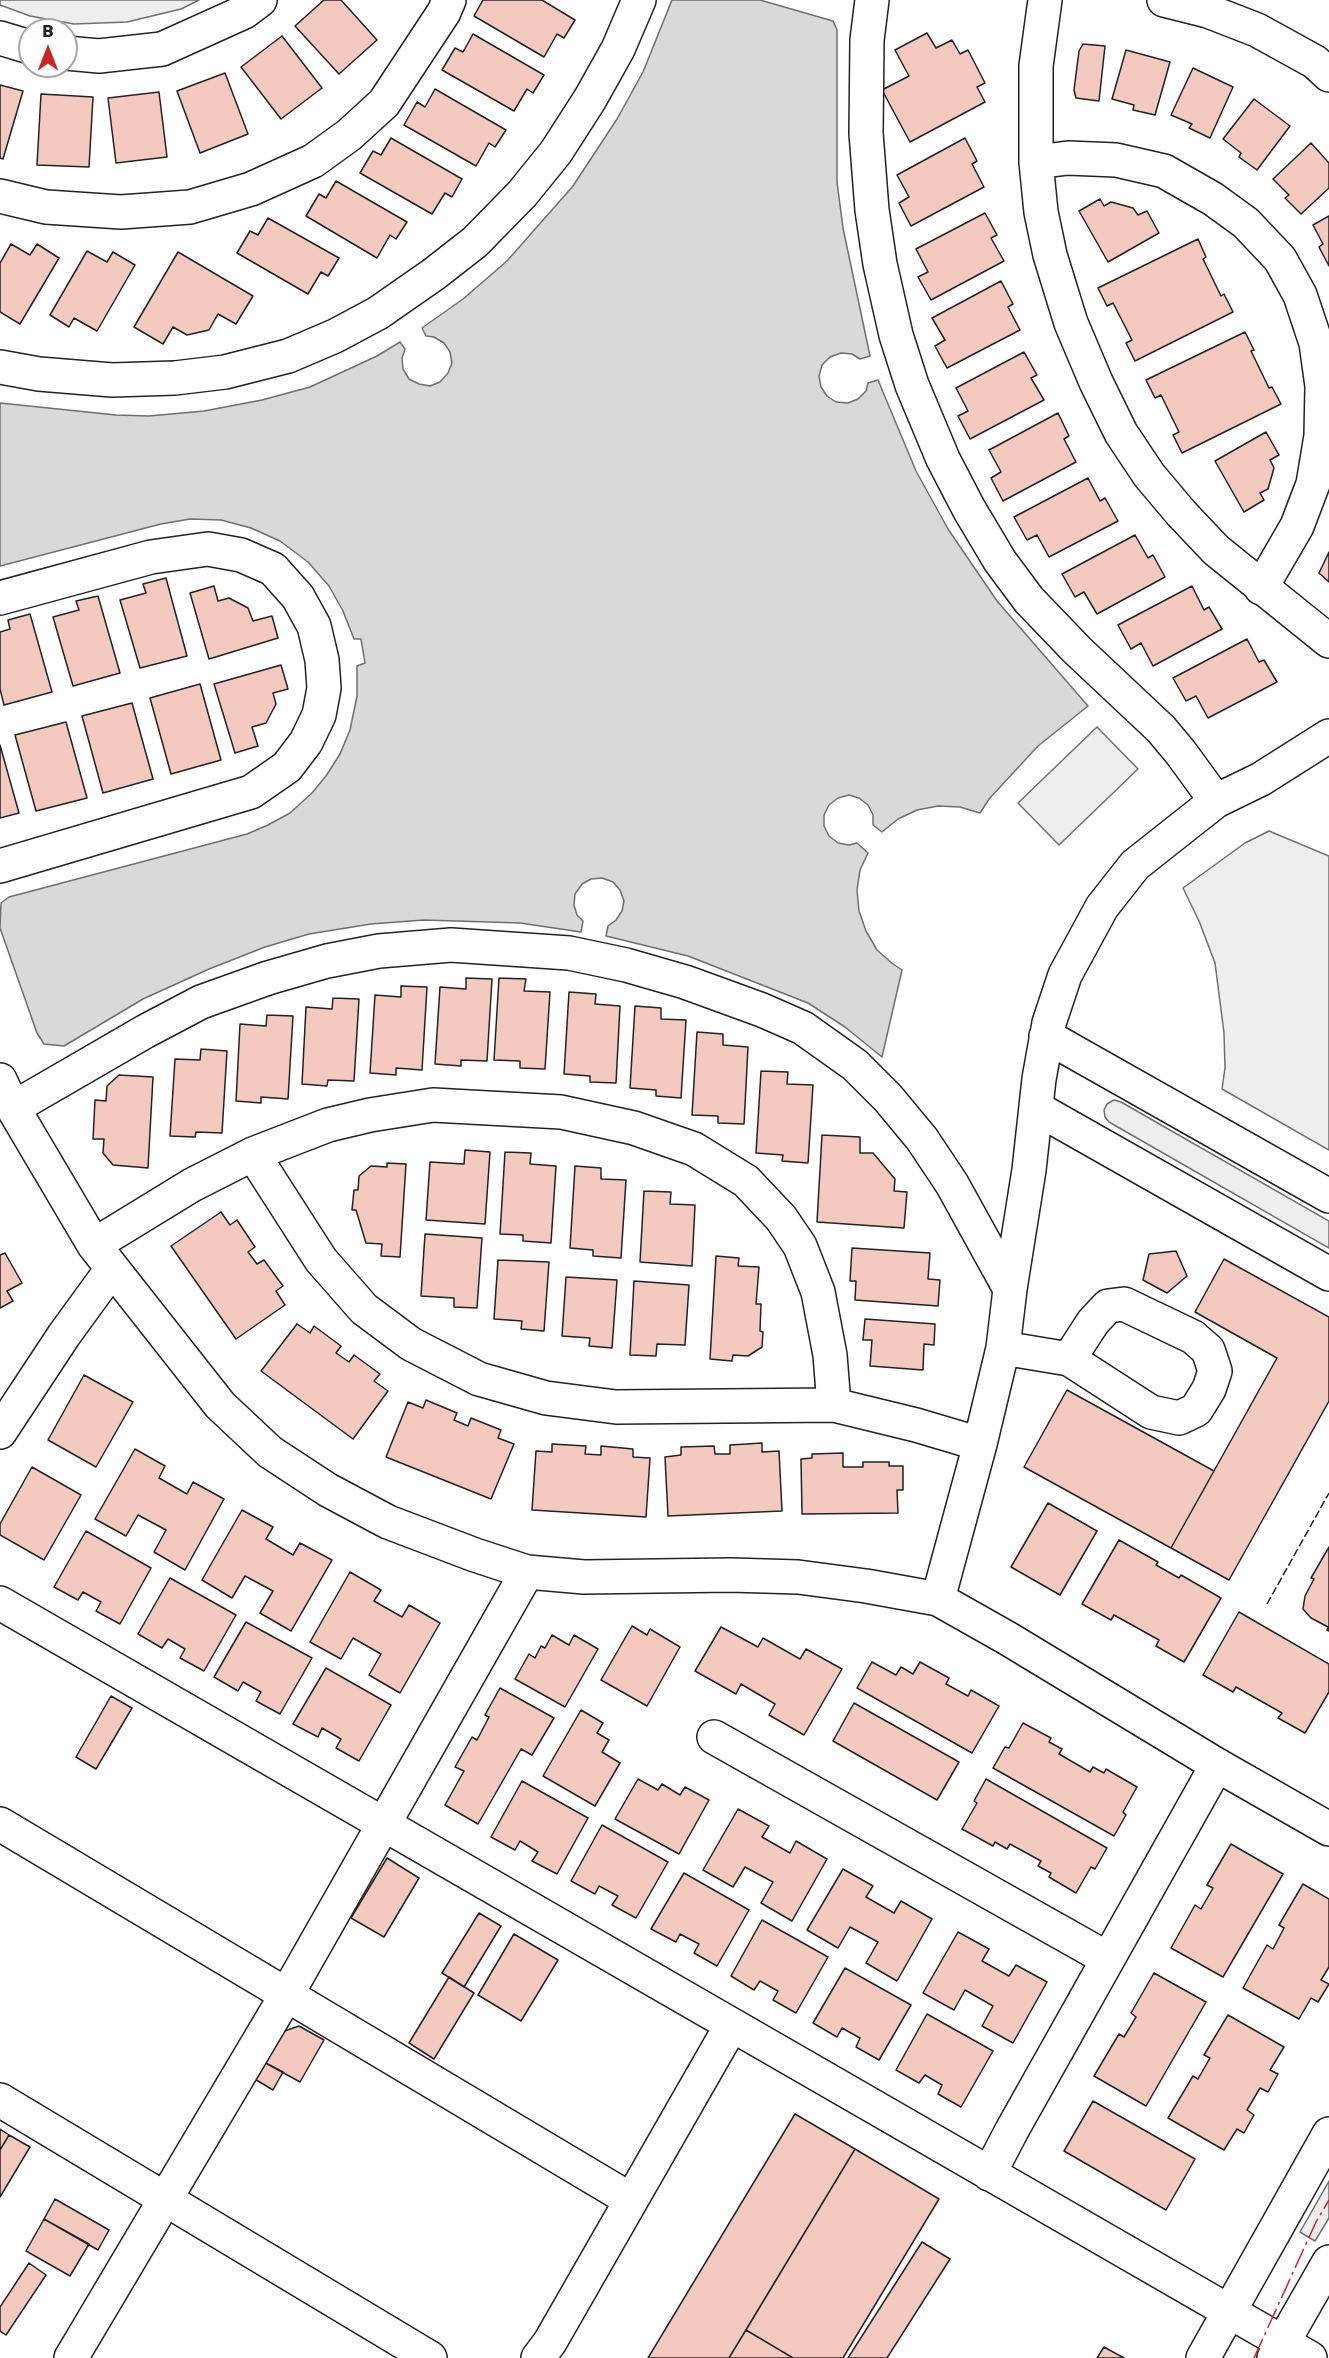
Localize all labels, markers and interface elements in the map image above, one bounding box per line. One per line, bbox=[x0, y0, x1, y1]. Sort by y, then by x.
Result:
north arrow bbox=[18, 18, 78, 78]
text: B bbox=[42, 22, 54, 41]

